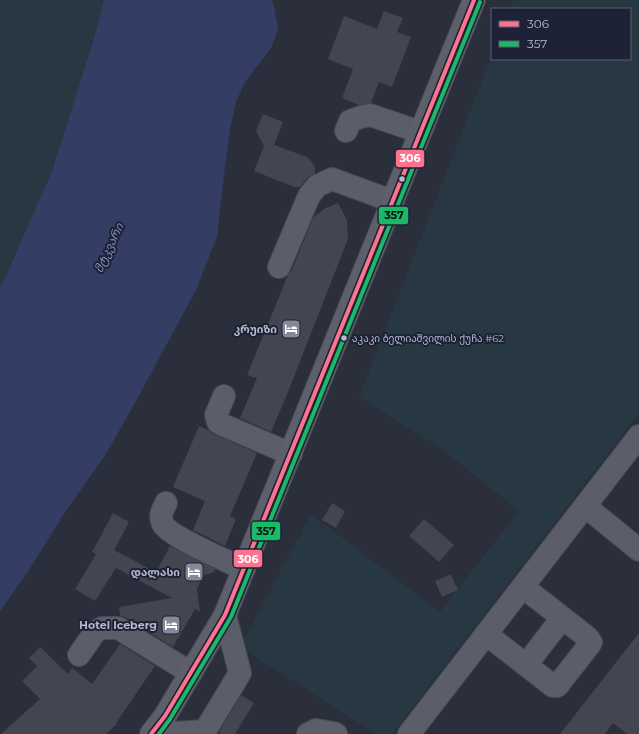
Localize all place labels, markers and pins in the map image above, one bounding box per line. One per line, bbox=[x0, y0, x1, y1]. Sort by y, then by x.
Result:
unlabelled marker bbox=[397, 174, 407, 184]
hotel icon: კრუიზი bbox=[280, 318, 302, 340]
place label: კრუიზი bbox=[234, 322, 277, 336]
place label: აკაკი ბელიაშვილის ქუჩა #62 bbox=[352, 332, 504, 345]
marker: აკაკი ბელიაშვილის ქუჩა #62 bbox=[339, 333, 349, 343]
hotel icon: დალასი bbox=[183, 561, 205, 583]
place label: დალასი bbox=[131, 565, 180, 579]
hotel icon: Hotel Iceberg bbox=[160, 614, 182, 636]
place label: Hotel Iceberg bbox=[79, 618, 157, 632]

